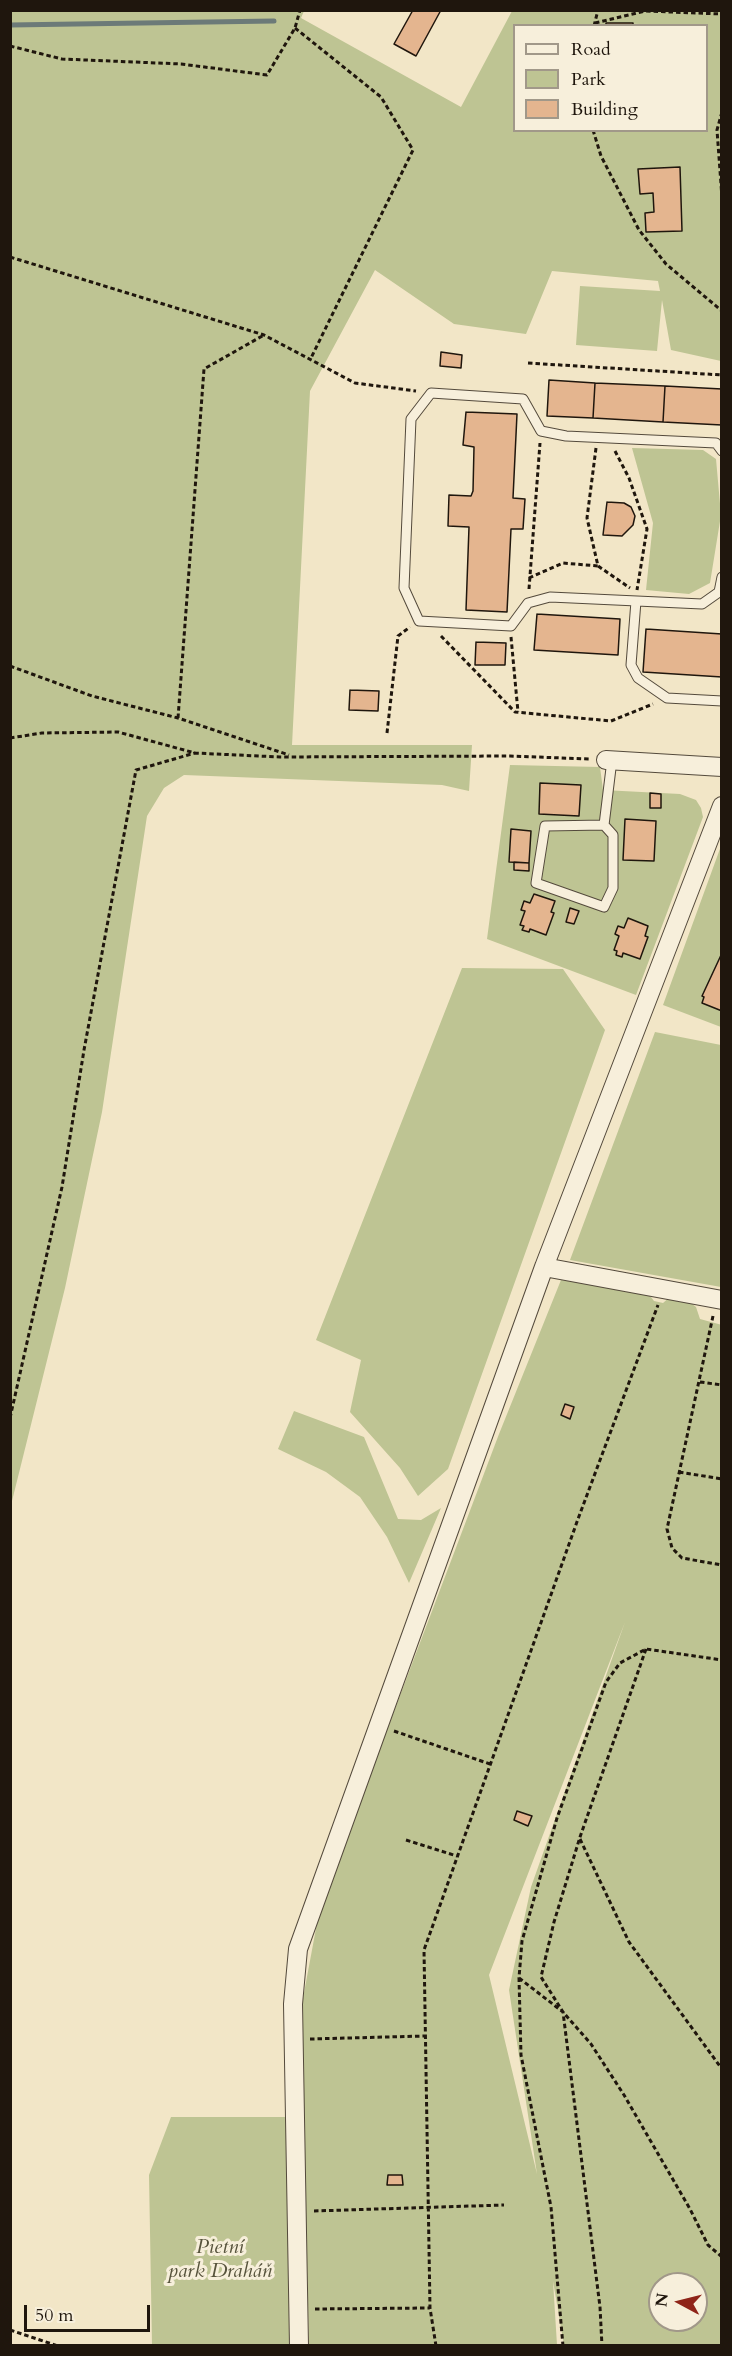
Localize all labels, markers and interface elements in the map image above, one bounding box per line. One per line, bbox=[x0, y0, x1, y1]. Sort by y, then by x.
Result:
legend bbox=[513, 24, 708, 132]
text: Road bbox=[571, 37, 611, 62]
text: Park bbox=[571, 67, 606, 92]
text: Building bbox=[571, 97, 638, 122]
park label: Pietní park Draháň bbox=[168, 2235, 272, 2285]
north arrow bbox=[648, 2272, 708, 2332]
text: N bbox=[650, 2292, 674, 2308]
scale bar bbox=[27, 2293, 153, 2331]
text: 50 m bbox=[35, 2303, 74, 2328]

